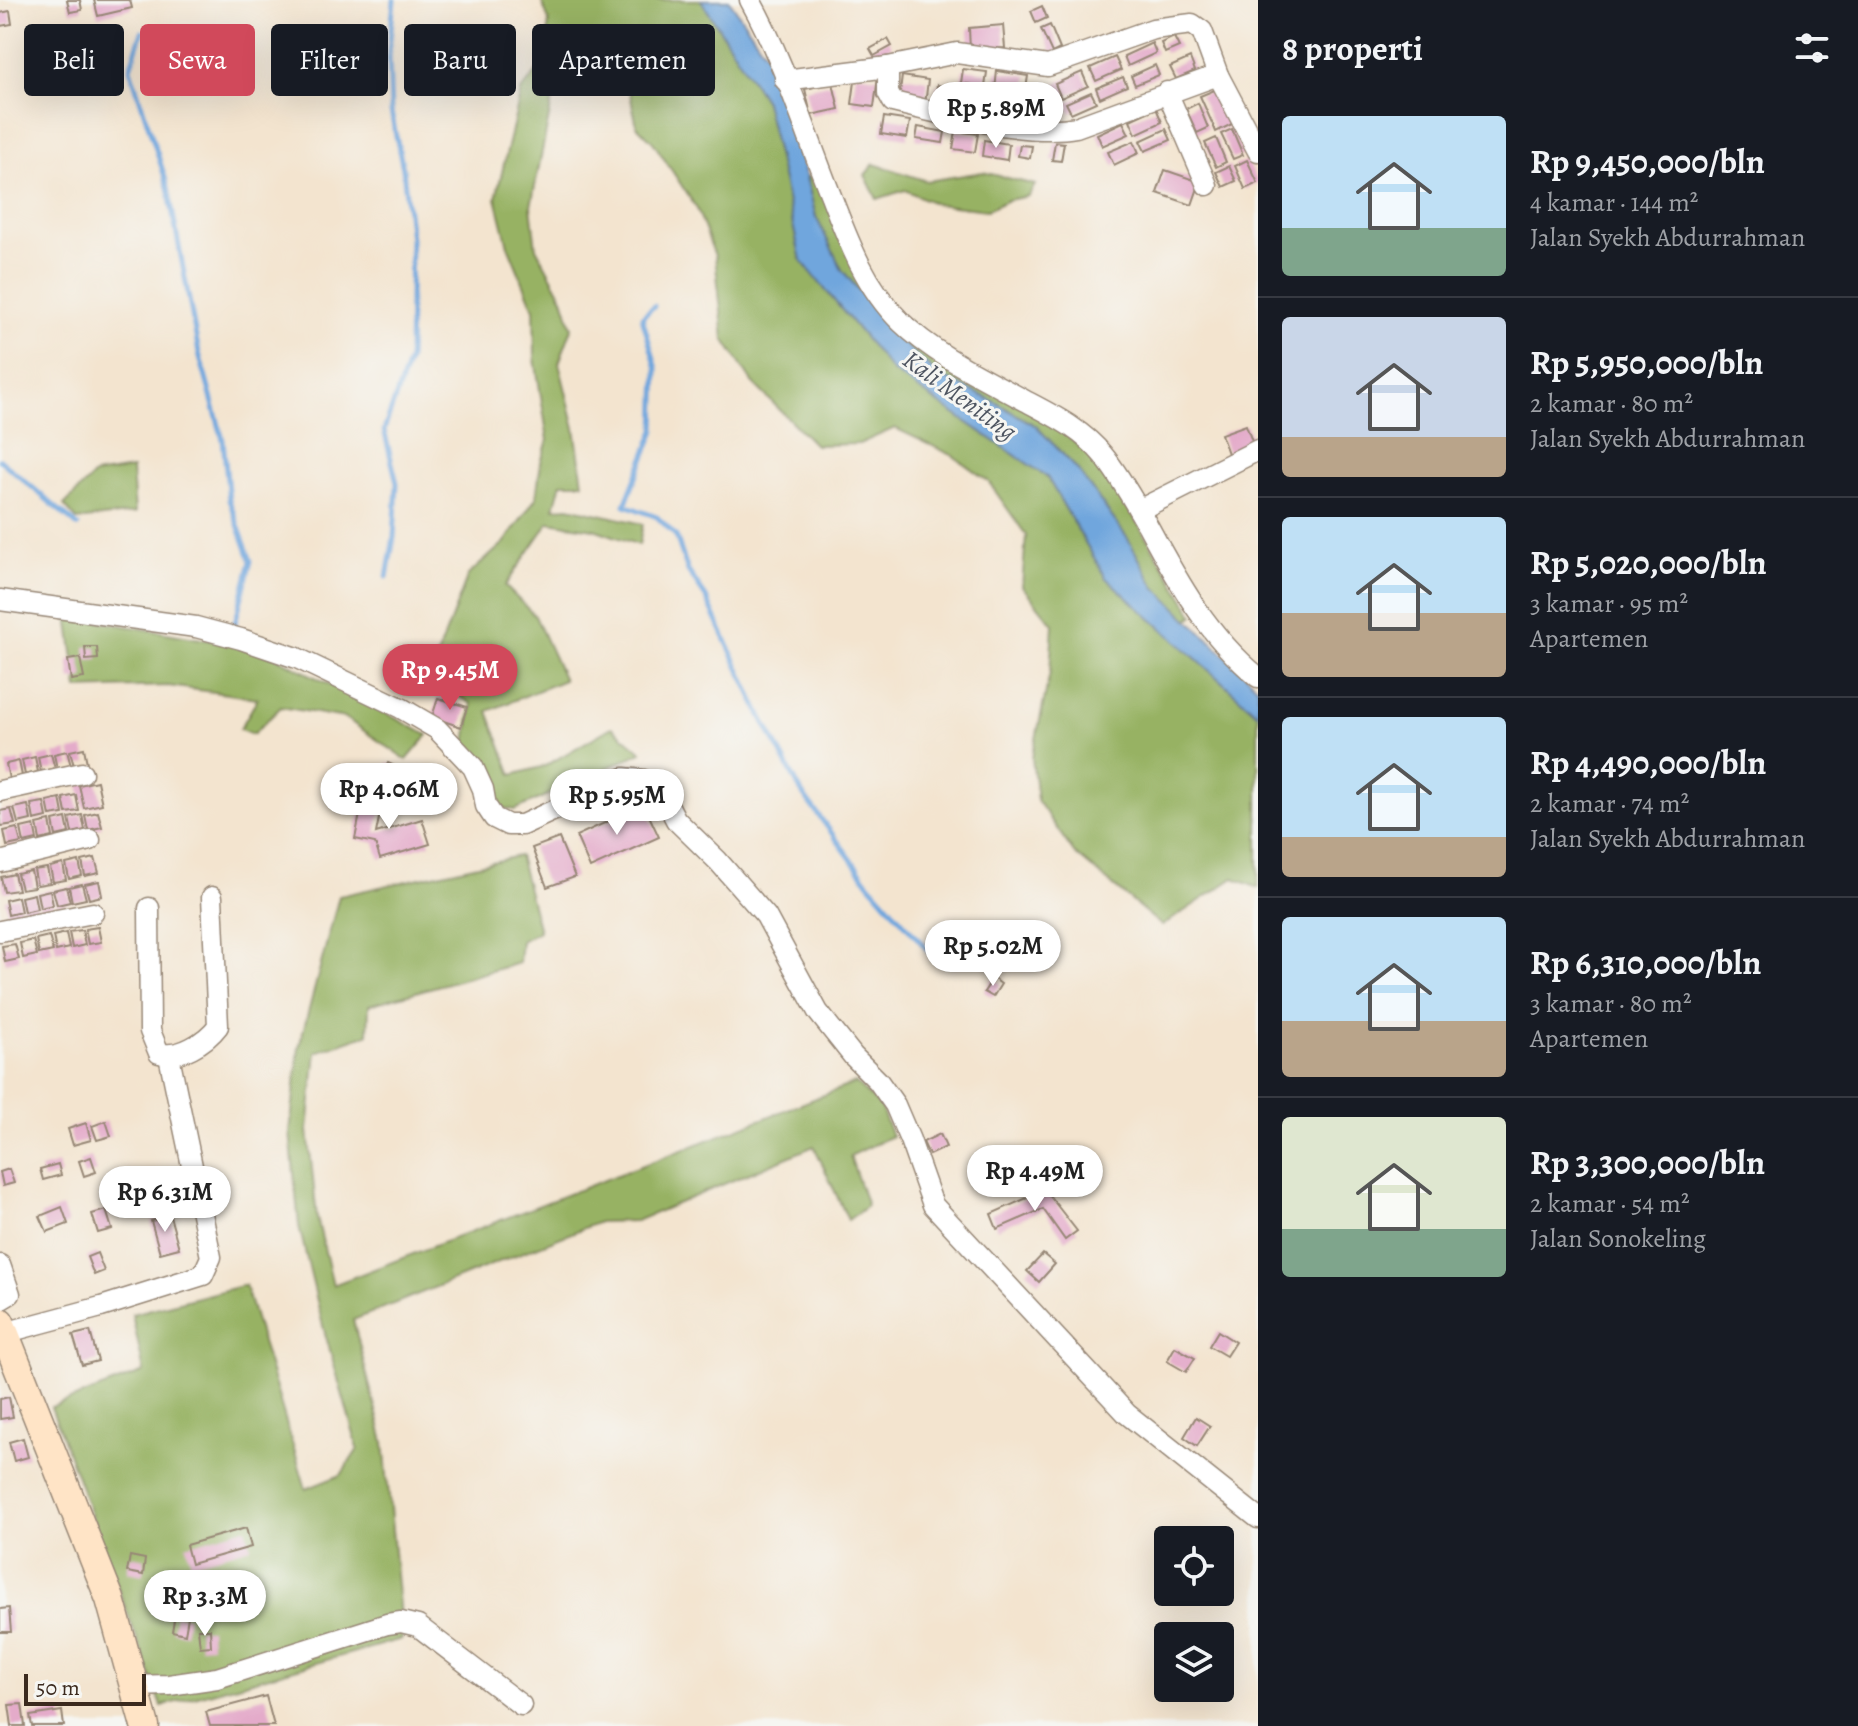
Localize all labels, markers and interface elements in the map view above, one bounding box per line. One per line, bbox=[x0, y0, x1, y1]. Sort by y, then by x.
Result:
chip: Beli bbox=[24, 24, 124, 96]
chip: Sewa bbox=[140, 24, 255, 96]
chip: Filter bbox=[271, 24, 388, 96]
chip: Baru bbox=[404, 24, 516, 96]
chip: Apartemen bbox=[532, 24, 715, 96]
text: 8 properti bbox=[1282, 25, 1423, 72]
icon: filters bbox=[1790, 26, 1834, 70]
pin: Rp 5.89M bbox=[913, 82, 1079, 150]
text: Rp 5.89M bbox=[946, 90, 1046, 125]
text: Rp 9,450,000/bln bbox=[1530, 138, 1765, 185]
icon: home bbox=[1346, 148, 1442, 244]
text: 4 kamar · 144 m² bbox=[1530, 185, 1698, 220]
text: Jalan Syekh Abdurrahman bbox=[1530, 220, 1805, 255]
text: Rp 5,950,000/bln bbox=[1530, 339, 1763, 386]
water label: Kali Meniting bbox=[896, 342, 1024, 449]
icon: home bbox=[1346, 349, 1442, 445]
text: 2 kamar · 80 m² bbox=[1530, 386, 1693, 421]
text: Jalan Syekh Abdurrahman bbox=[1530, 421, 1805, 456]
text: Rp 5,020,000/bln bbox=[1530, 539, 1767, 586]
icon: home bbox=[1346, 549, 1442, 645]
text: 3 kamar · 95 m² bbox=[1530, 586, 1688, 621]
text: Apartemen bbox=[1530, 621, 1648, 656]
pin: Rp 9.45M bbox=[367, 644, 533, 712]
text: Rp 9.45M bbox=[400, 652, 500, 687]
text: Rp 4,490,000/bln bbox=[1530, 739, 1766, 786]
icon: home bbox=[1346, 749, 1442, 845]
pin: Rp 4.06M bbox=[306, 763, 472, 831]
pin: Rp 5.95M bbox=[534, 769, 700, 837]
text: Rp 4.06M bbox=[338, 771, 440, 806]
text: Rp 5.95M bbox=[568, 777, 666, 812]
text: 2 kamar · 74 m² bbox=[1530, 786, 1689, 821]
text: Jalan Syekh Abdurrahman bbox=[1530, 821, 1805, 856]
pin: Rp 5.02M bbox=[910, 920, 1076, 988]
text: Rp 5.02M bbox=[943, 928, 1043, 963]
text: Rp 6,310,000/bln bbox=[1530, 939, 1761, 986]
icon: home bbox=[1346, 949, 1442, 1045]
text: 3 kamar · 80 m² bbox=[1530, 986, 1691, 1021]
text: Apartemen bbox=[1530, 1021, 1648, 1056]
text: Rp 3,300,000/bln bbox=[1530, 1139, 1765, 1186]
pin: Rp 4.49M bbox=[952, 1145, 1118, 1213]
icon: home bbox=[1346, 1149, 1442, 1245]
text: Rp 4.49M bbox=[985, 1153, 1085, 1188]
pin: Rp 6.31M bbox=[82, 1166, 248, 1234]
text: Rp 6.31M bbox=[117, 1174, 213, 1209]
text: 2 kamar · 54 m² bbox=[1530, 1186, 1689, 1221]
text: Jalan Sonokeling bbox=[1530, 1221, 1706, 1256]
map controls bbox=[1154, 1526, 1234, 1702]
button: locate bbox=[1154, 1526, 1234, 1606]
pin: Rp 3.3M bbox=[131, 1570, 279, 1638]
text: Rp 3.3M bbox=[162, 1578, 248, 1613]
button: layers bbox=[1154, 1622, 1234, 1702]
scale bar bbox=[24, 1670, 146, 1706]
text: 50 m bbox=[36, 1673, 80, 1703]

